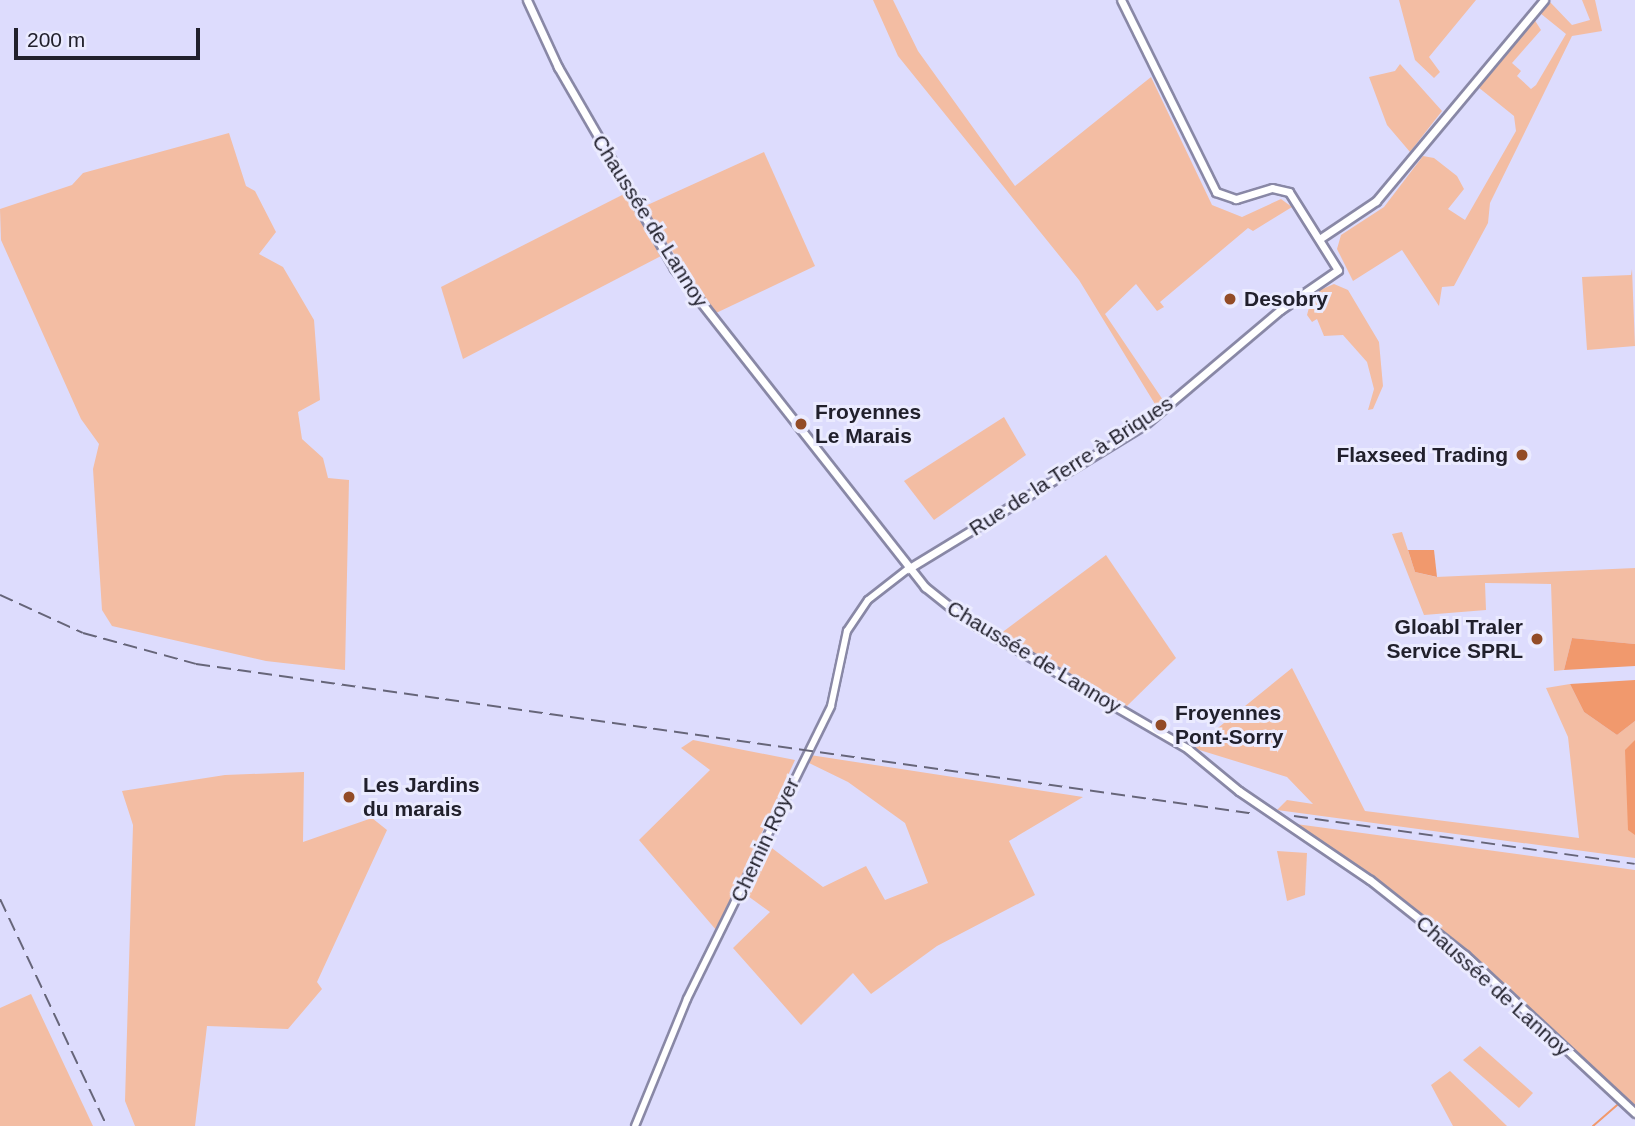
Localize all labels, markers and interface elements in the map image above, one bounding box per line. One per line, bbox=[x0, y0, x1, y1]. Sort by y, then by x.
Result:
scale bar bbox=[18, 14, 203, 58]
text: 200 m bbox=[27, 28, 85, 51]
street label: Chaussée de Lannoy bbox=[587, 130, 713, 312]
place label: Desobry bbox=[1244, 286, 1328, 312]
marker: Desobry bbox=[1222, 291, 1238, 307]
street label: Rue de la Terre à Briques bbox=[964, 391, 1178, 541]
place label: Froyennes Le Marais bbox=[815, 399, 921, 449]
marker: Froyennes Le Marais bbox=[793, 416, 809, 432]
place label: Flaxseed Trading bbox=[1336, 442, 1508, 468]
marker: Flaxseed Trading bbox=[1514, 447, 1530, 463]
street label: Chaussée de Lannoy bbox=[942, 595, 1126, 719]
place label: Gloabl Traler Service SPRL bbox=[1386, 614, 1523, 664]
marker: Gloabl Traler Service SPRL bbox=[1529, 631, 1545, 647]
place label: Froyennes Pont-Sorry bbox=[1175, 700, 1284, 750]
marker: Froyennes Pont-Sorry bbox=[1153, 717, 1169, 733]
place label: Les Jardins du marais bbox=[363, 772, 480, 822]
street label: Chemin Royer bbox=[725, 774, 805, 906]
marker: Les Jardins du marais bbox=[341, 789, 357, 805]
street label: Chaussée de Lannoy bbox=[1411, 910, 1575, 1062]

